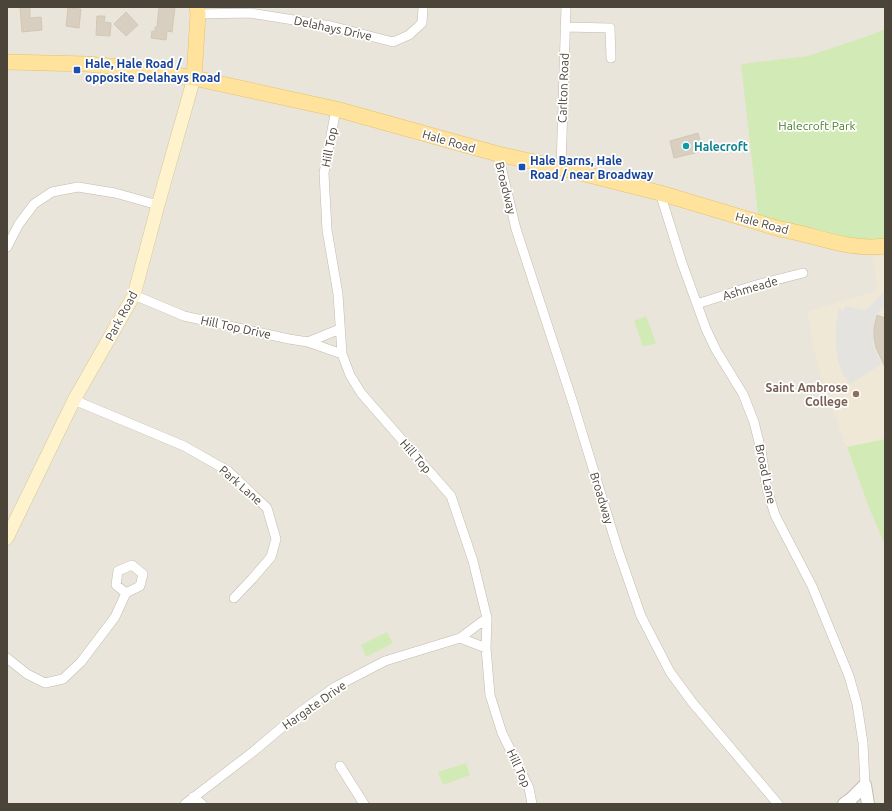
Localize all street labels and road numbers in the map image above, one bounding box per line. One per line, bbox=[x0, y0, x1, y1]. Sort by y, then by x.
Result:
street label: Delahays Drive bbox=[293, 13, 373, 43]
street label: Carlton Road bbox=[555, 53, 571, 123]
street label: Hill Top bbox=[319, 126, 339, 168]
street label: Hale Road bbox=[421, 127, 477, 155]
street label: Broadway bbox=[493, 160, 519, 216]
street label: Hale Road bbox=[734, 210, 790, 236]
street label: Ashmeade bbox=[721, 274, 779, 302]
street label: Park Road bbox=[103, 289, 139, 343]
street label: Hill Top Drive bbox=[200, 313, 272, 341]
street label: Hill Top bbox=[398, 436, 434, 476]
street label: Broad Lane bbox=[753, 443, 779, 505]
street label: Park Lane bbox=[217, 463, 265, 507]
street label: Broadway bbox=[588, 470, 616, 526]
street label: Hargate Drive bbox=[280, 678, 348, 732]
street label: Hill Top bbox=[505, 747, 533, 789]

